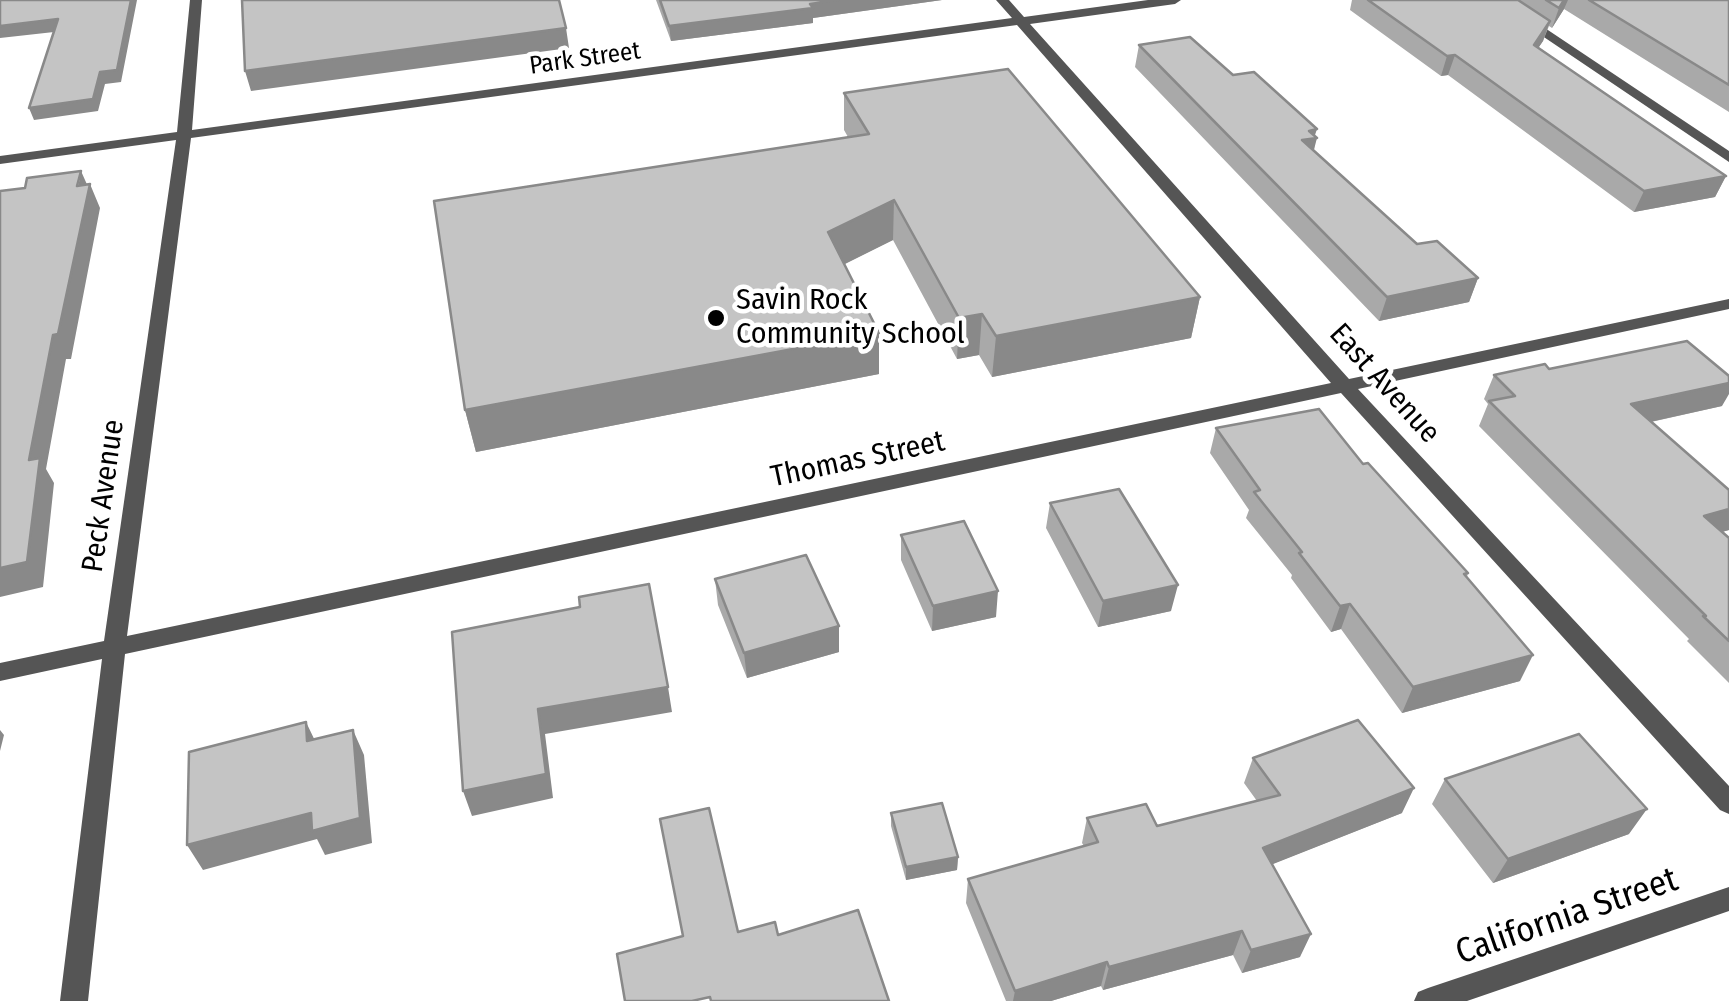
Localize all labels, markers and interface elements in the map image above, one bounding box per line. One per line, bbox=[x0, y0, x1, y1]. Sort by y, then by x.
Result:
street label: Park Street bbox=[528, 36, 642, 82]
place label: Savin Rock Community School bbox=[736, 283, 965, 354]
marker: Savin Rock Community School bbox=[705, 307, 727, 329]
street label: East Avenue bbox=[1321, 317, 1447, 451]
street label: Peck Avenue bbox=[75, 417, 133, 575]
street label: Thomas Street bbox=[768, 424, 948, 496]
street label: California Street bbox=[1450, 859, 1684, 975]

